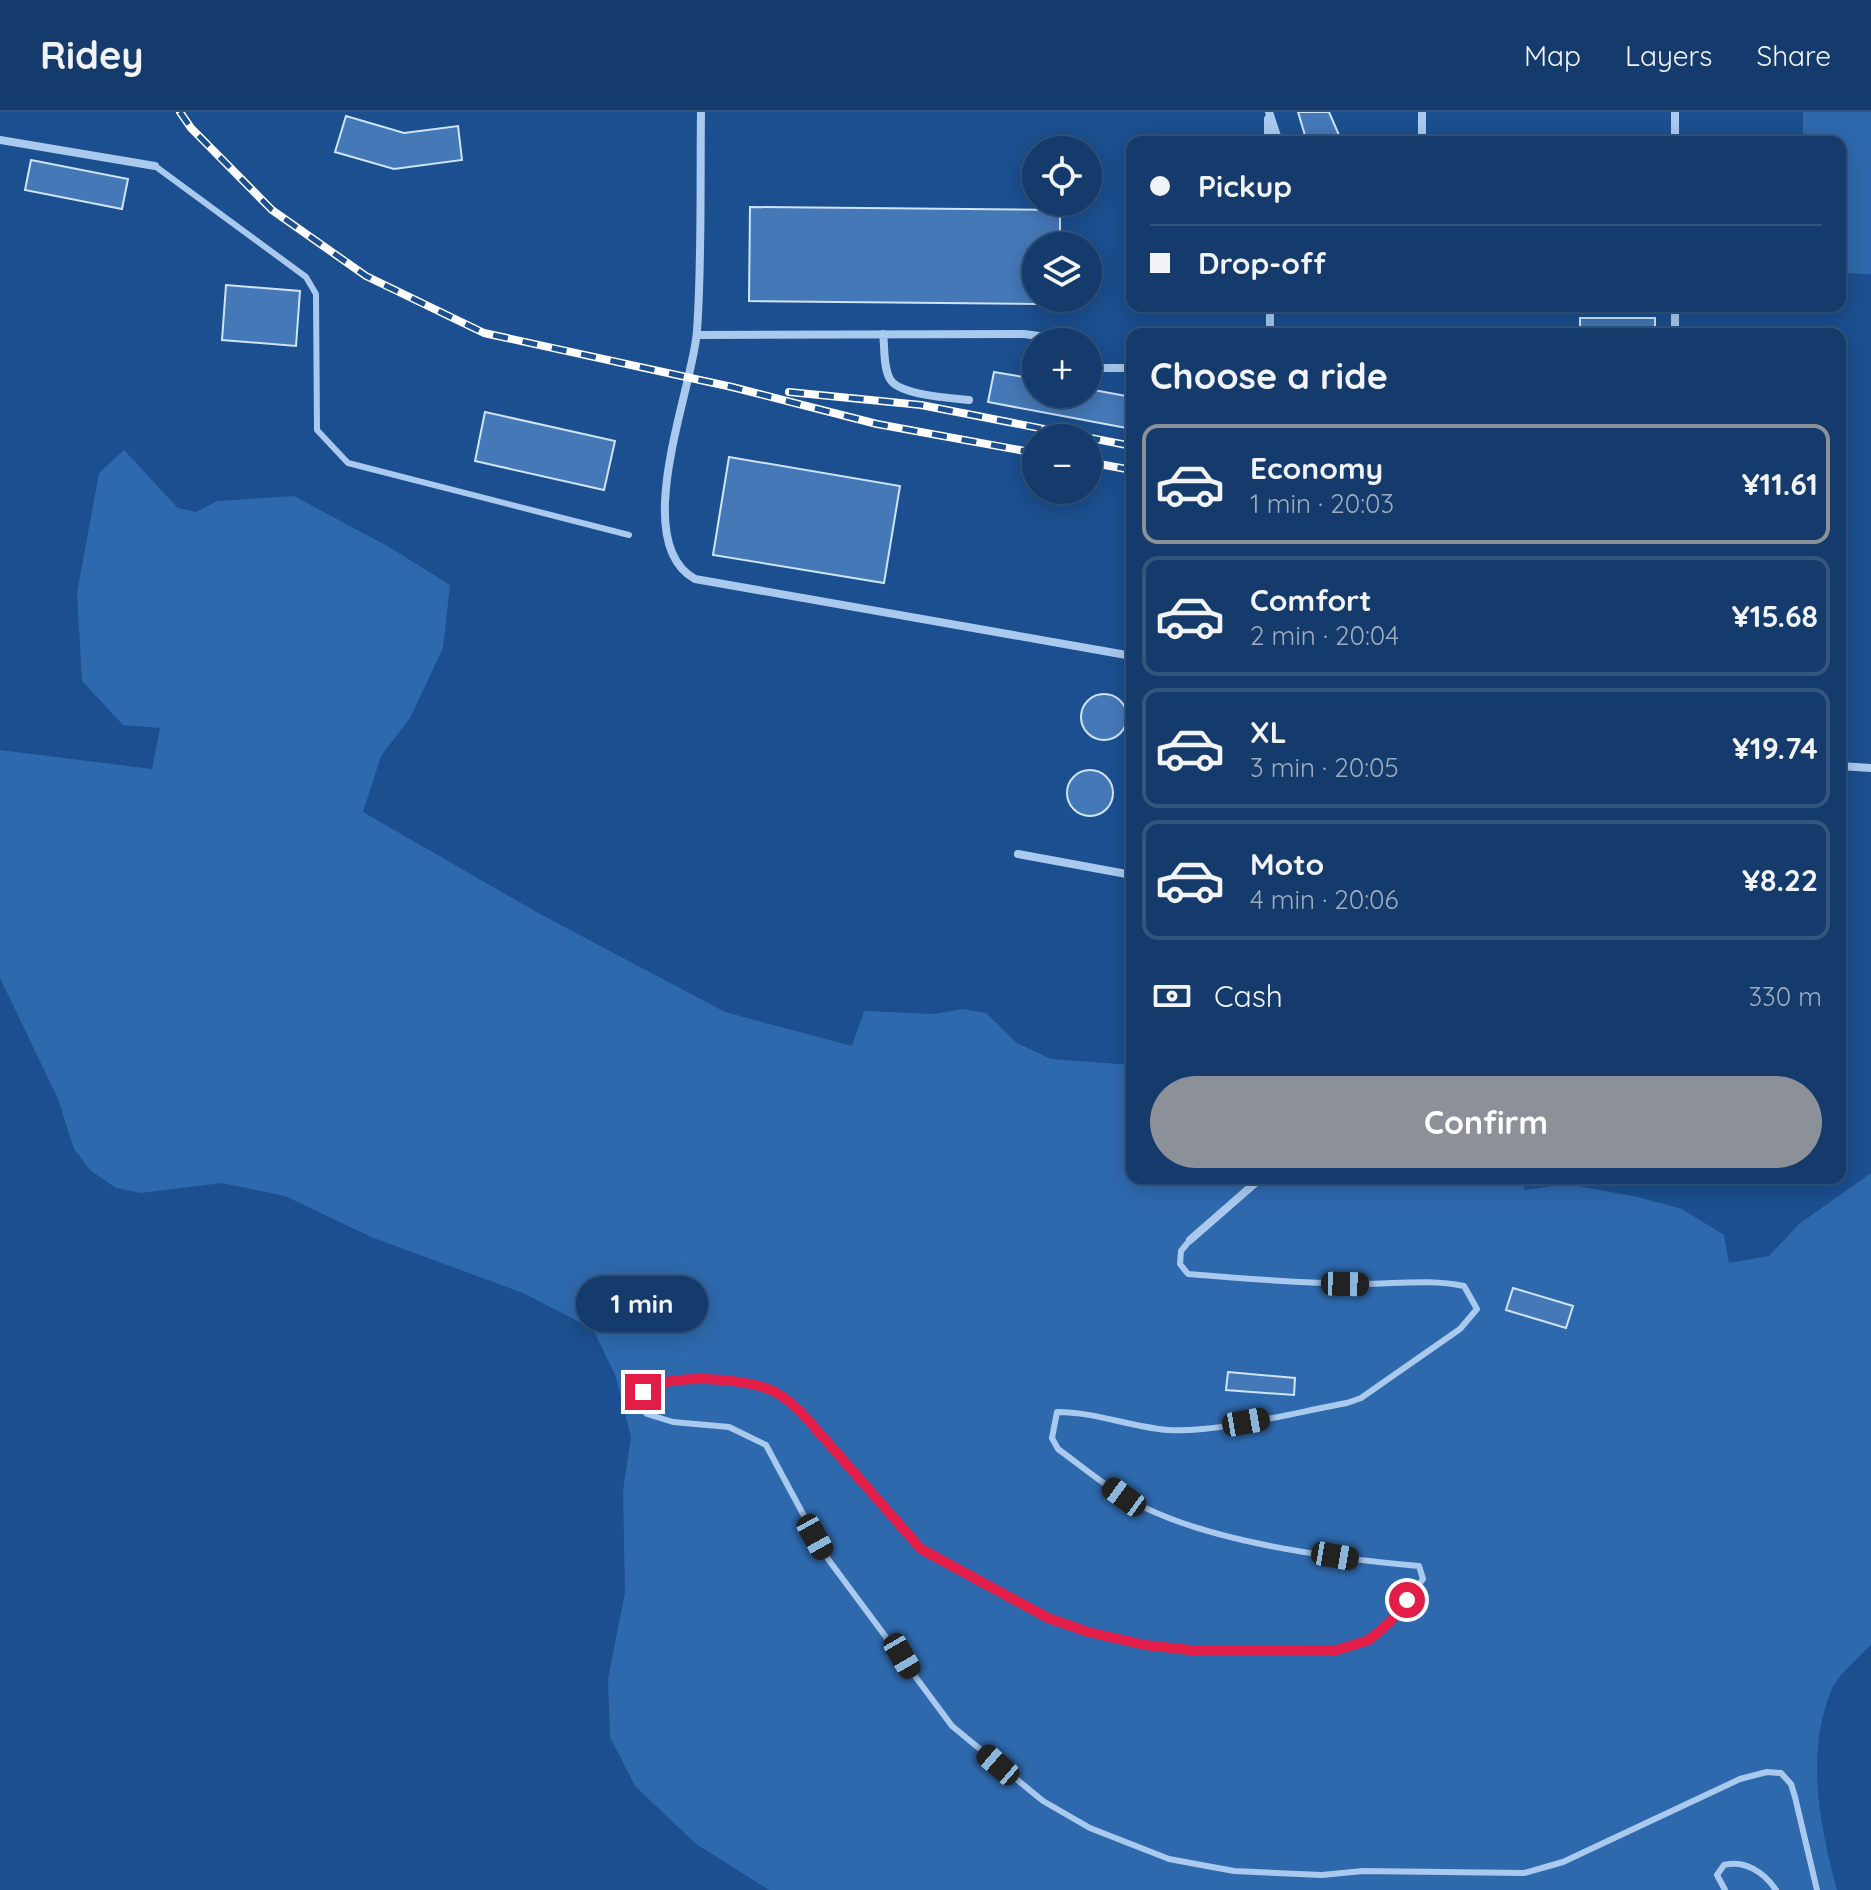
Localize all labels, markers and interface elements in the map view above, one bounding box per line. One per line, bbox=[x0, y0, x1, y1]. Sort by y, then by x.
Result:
text: Ridey bbox=[40, 31, 143, 79]
text: Map bbox=[1524, 38, 1581, 73]
text: Layers bbox=[1625, 38, 1712, 73]
text: Share bbox=[1756, 38, 1831, 73]
map controls bbox=[1022, 136, 1102, 504]
button: locate bbox=[1022, 136, 1102, 216]
text: Pickup bbox=[1198, 167, 1292, 205]
button: layers bbox=[1022, 232, 1102, 312]
text: Drop-off bbox=[1198, 244, 1326, 282]
button: + bbox=[1022, 328, 1102, 408]
text: Choose a ride bbox=[1150, 353, 1388, 398]
button: − bbox=[1022, 424, 1102, 504]
icon: car bbox=[1154, 448, 1226, 520]
text: Economy bbox=[1250, 449, 1383, 487]
text: ¥11.61 bbox=[1742, 465, 1818, 503]
text: 1 min · 20:03 bbox=[1250, 487, 1394, 520]
icon: car bbox=[1154, 580, 1226, 652]
text: Comfort bbox=[1250, 581, 1371, 619]
text: ¥15.68 bbox=[1732, 597, 1818, 635]
text: 2 min · 20:04 bbox=[1250, 619, 1399, 652]
icon: car bbox=[1154, 712, 1226, 784]
text: XL bbox=[1250, 713, 1287, 751]
text: ¥19.74 bbox=[1732, 729, 1818, 767]
text: 3 min · 20:05 bbox=[1250, 751, 1399, 784]
icon: car bbox=[1154, 844, 1226, 916]
text: Moto bbox=[1250, 845, 1324, 883]
text: ¥8.22 bbox=[1742, 861, 1818, 899]
text: 4 min · 20:06 bbox=[1250, 883, 1399, 916]
icon: cash bbox=[1150, 974, 1194, 1018]
text: Cash bbox=[1214, 977, 1283, 1015]
text: 330 m bbox=[1748, 980, 1822, 1013]
button: Confirm bbox=[1150, 1076, 1822, 1168]
car bbox=[1321, 1272, 1369, 1296]
callout: 1 min bbox=[577, 1276, 709, 1332]
text: 1 min bbox=[611, 1287, 674, 1320]
route end bbox=[625, 1374, 661, 1410]
car bbox=[1220, 1406, 1272, 1438]
car bbox=[1098, 1473, 1150, 1521]
car bbox=[793, 1510, 837, 1564]
car bbox=[1309, 1540, 1361, 1572]
route start bbox=[1389, 1582, 1425, 1618]
car bbox=[880, 1629, 924, 1683]
car bbox=[972, 1740, 1024, 1790]

